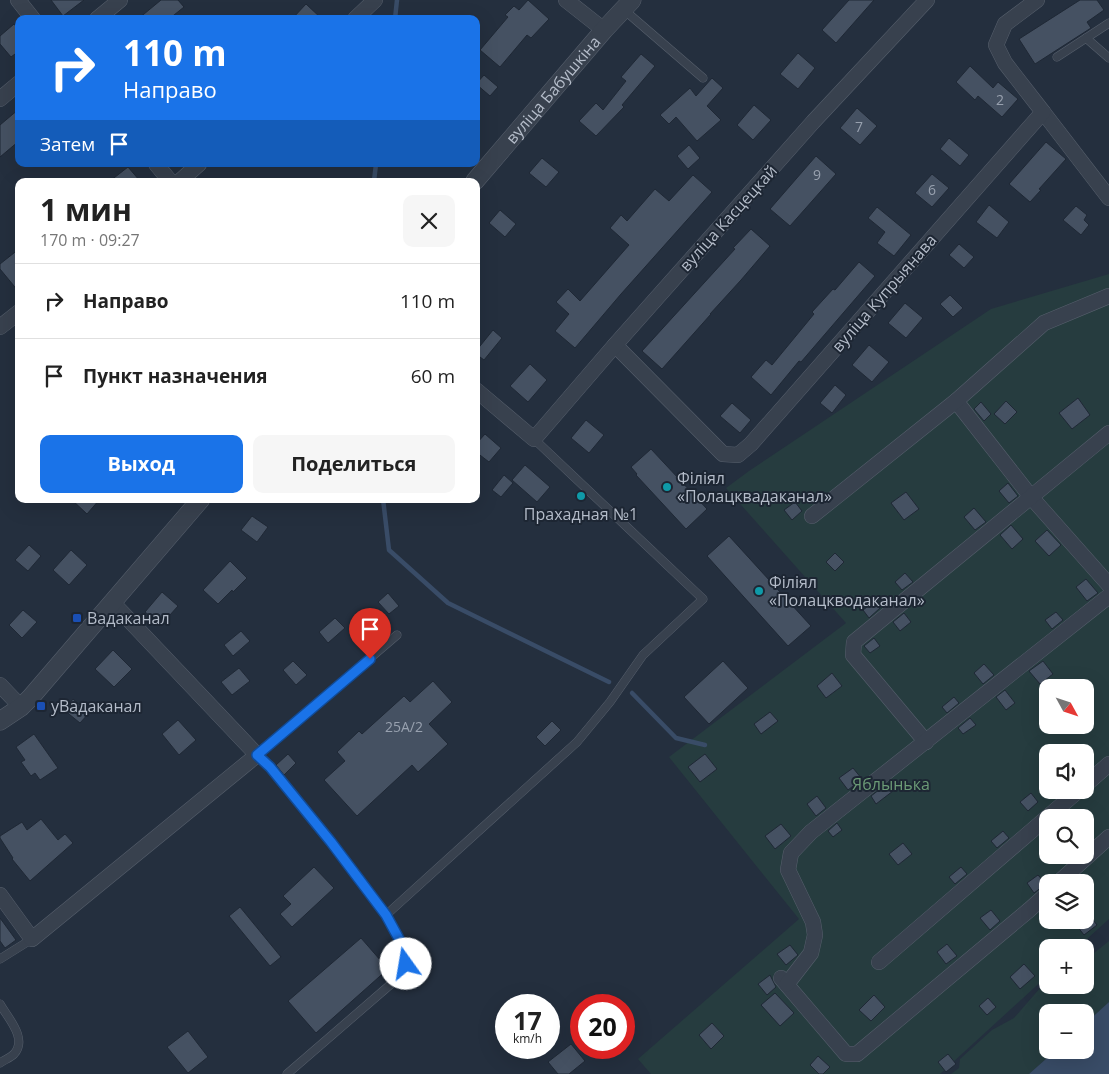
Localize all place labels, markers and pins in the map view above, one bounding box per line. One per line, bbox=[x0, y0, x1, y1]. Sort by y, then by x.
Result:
place label: Філіял «Полацквадаканал» bbox=[677, 467, 832, 507]
marker: Філіял «Полацквадаканал» bbox=[661, 481, 673, 493]
marker: Прахадная №1 bbox=[575, 490, 587, 502]
place label: Прахадная №1 bbox=[524, 503, 638, 525]
place label: Філіял «Полацкводаканал» bbox=[769, 571, 925, 611]
marker: Філіял «Полацкводаканал» bbox=[753, 585, 765, 597]
place label: Вадаканал bbox=[87, 607, 170, 629]
pin bbox=[349, 608, 391, 659]
marker: Вадаканал bbox=[71, 612, 83, 624]
place label: уВадаканал bbox=[51, 695, 142, 717]
marker: уВадаканал bbox=[35, 700, 47, 712]

